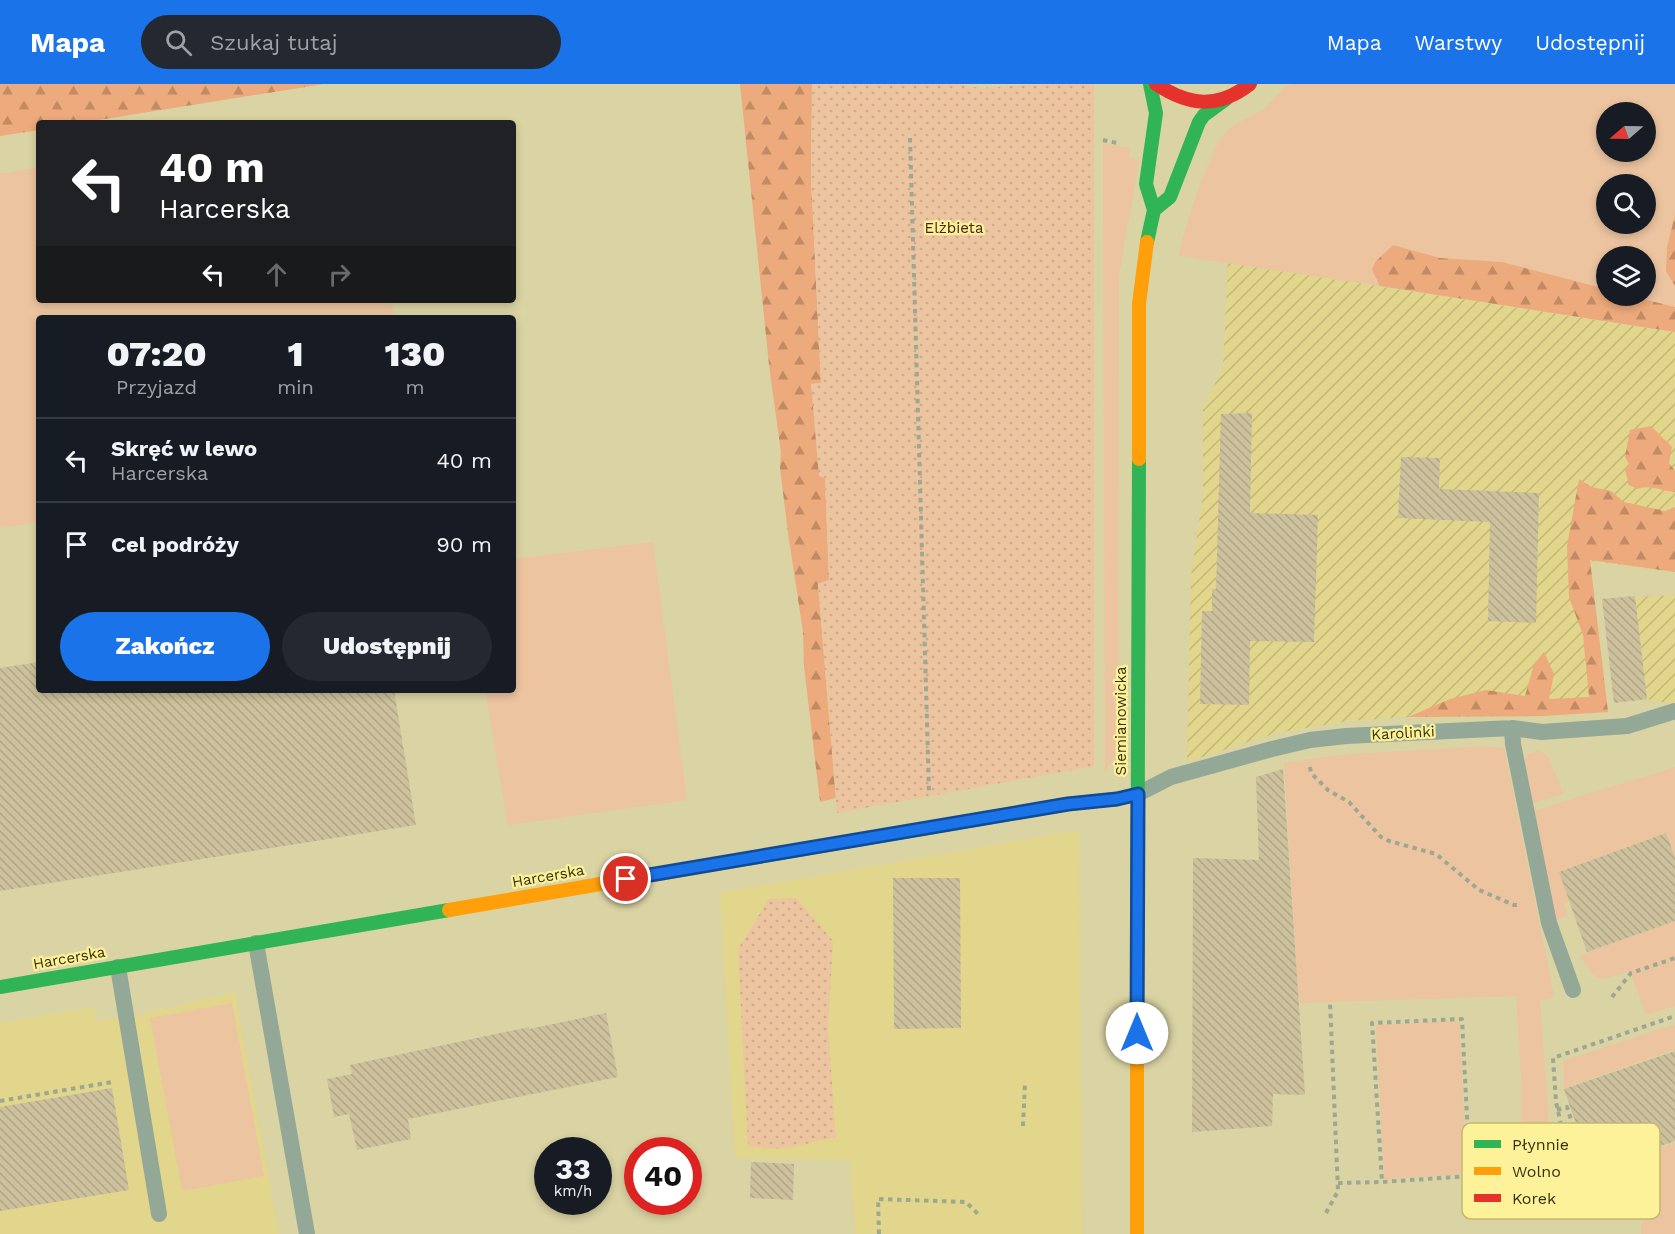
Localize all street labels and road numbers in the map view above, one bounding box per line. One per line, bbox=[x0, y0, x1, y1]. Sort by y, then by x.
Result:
street label: Siemianowicka bbox=[1112, 666, 1130, 775]
street label: Karolinki bbox=[1371, 722, 1435, 744]
street label: Harcerska bbox=[511, 861, 586, 891]
street label: Harcerska bbox=[32, 943, 107, 973]

